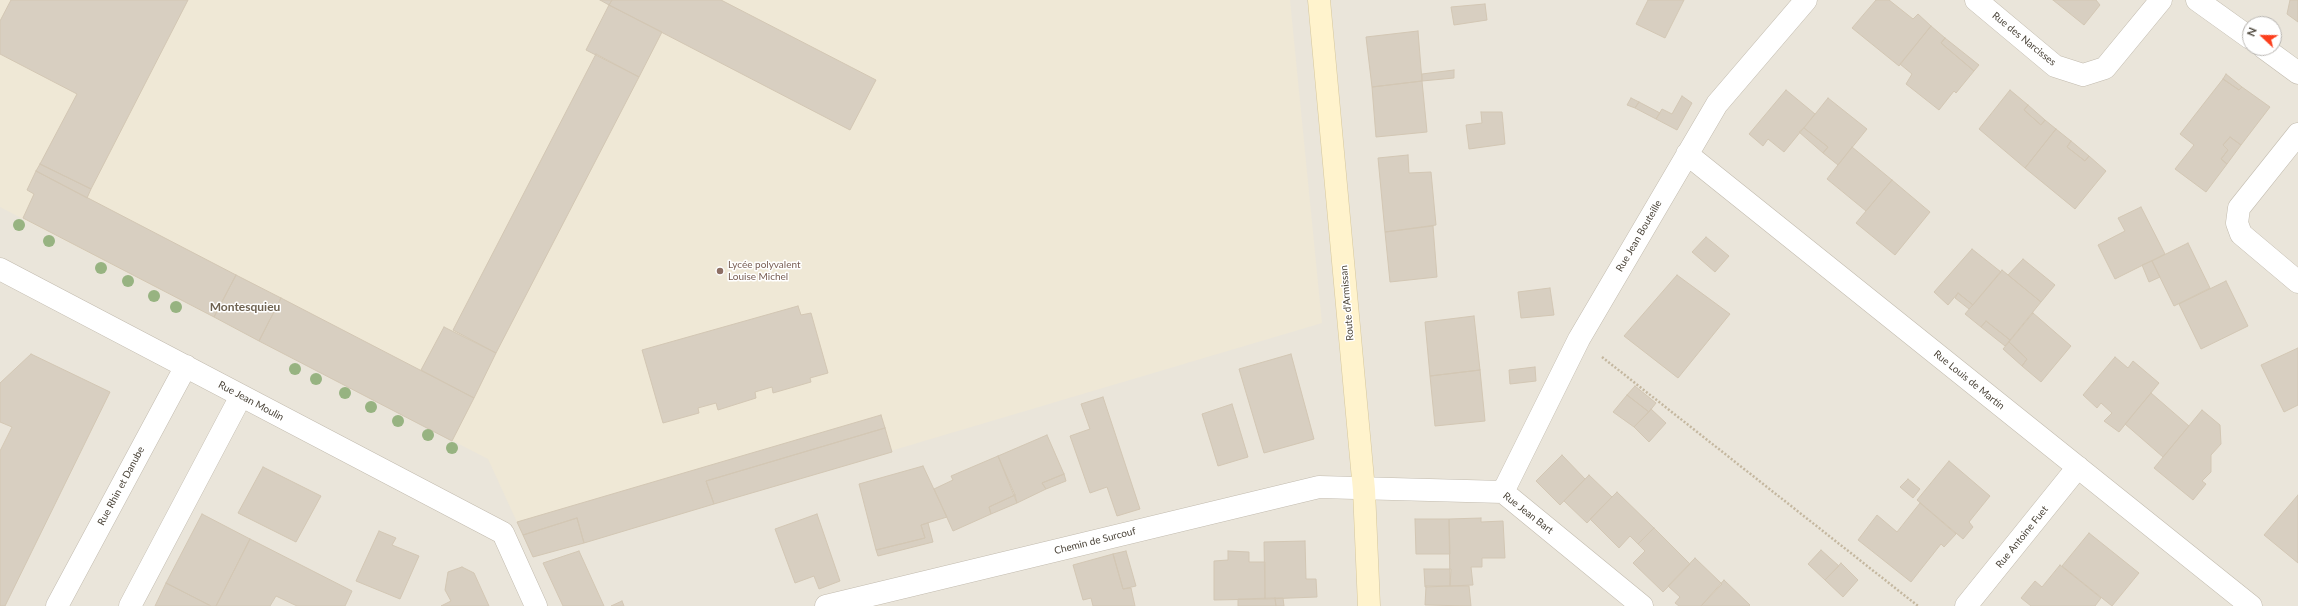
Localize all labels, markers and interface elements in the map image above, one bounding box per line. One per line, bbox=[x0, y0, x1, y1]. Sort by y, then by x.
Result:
street label: Rue des Narcisses bbox=[1990, 10, 2058, 68]
north arrow bbox=[2242, 16, 2282, 56]
text: N bbox=[2244, 25, 2259, 38]
street label: Rue Jean Bouteille bbox=[1614, 198, 1664, 274]
place label: Lycée polyvalent Louise Michel bbox=[728, 259, 801, 282]
street label: Route d'Armissan bbox=[1338, 265, 1356, 341]
marker: Lycée polyvalent Louise Michel bbox=[715, 266, 725, 276]
district label: Montesquieu bbox=[210, 300, 280, 314]
street label: Rue Louis de Martin bbox=[1931, 348, 2007, 412]
street label: Rue Jean Moulin bbox=[216, 379, 286, 423]
street label: Rue Rhin et Danube bbox=[95, 444, 147, 528]
street label: Rue Jean Bart bbox=[1500, 490, 1556, 536]
street label: Rue Antoine Fuet bbox=[1993, 504, 2051, 570]
street label: Chemin de Surcouf bbox=[1053, 525, 1137, 557]

